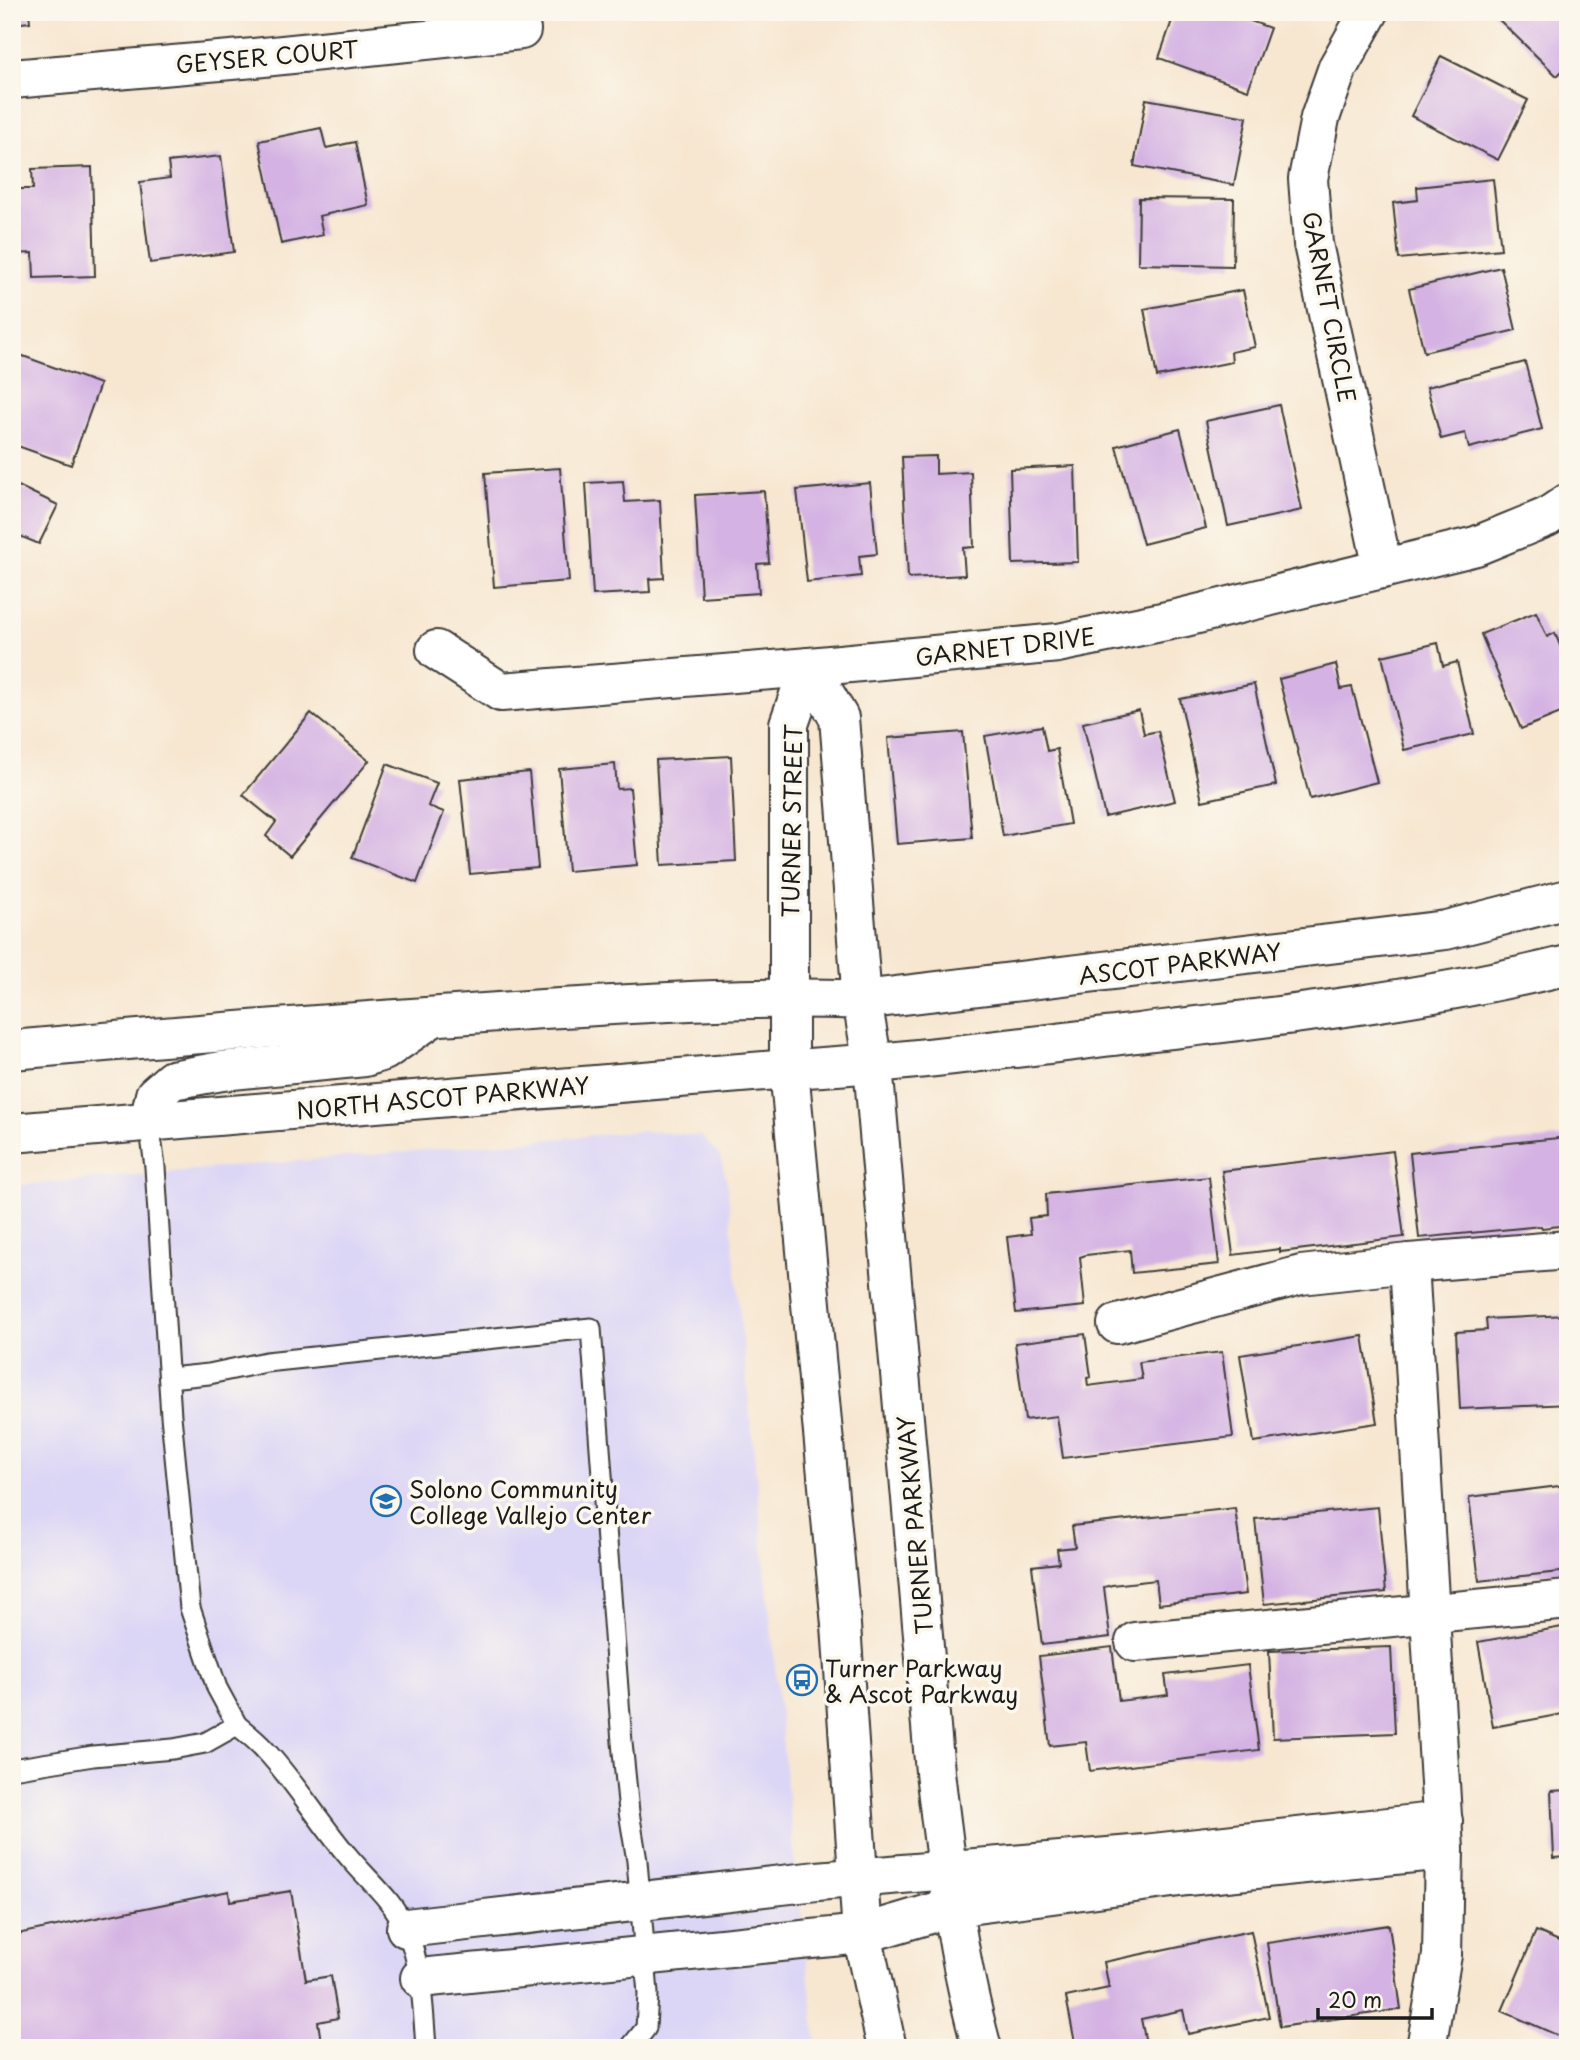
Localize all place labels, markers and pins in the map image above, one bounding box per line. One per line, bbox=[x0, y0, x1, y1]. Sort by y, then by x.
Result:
place label: Solono Community College Vallejo Center bbox=[409, 1471, 651, 1532]
school or university icon: Solono Community College Vallejo Center bbox=[369, 1484, 403, 1518]
place label: Turner Parkway & Ascot Parkway bbox=[825, 1650, 1018, 1711]
bus stop icon: Turner Parkway & Ascot Parkway bbox=[785, 1663, 819, 1697]

